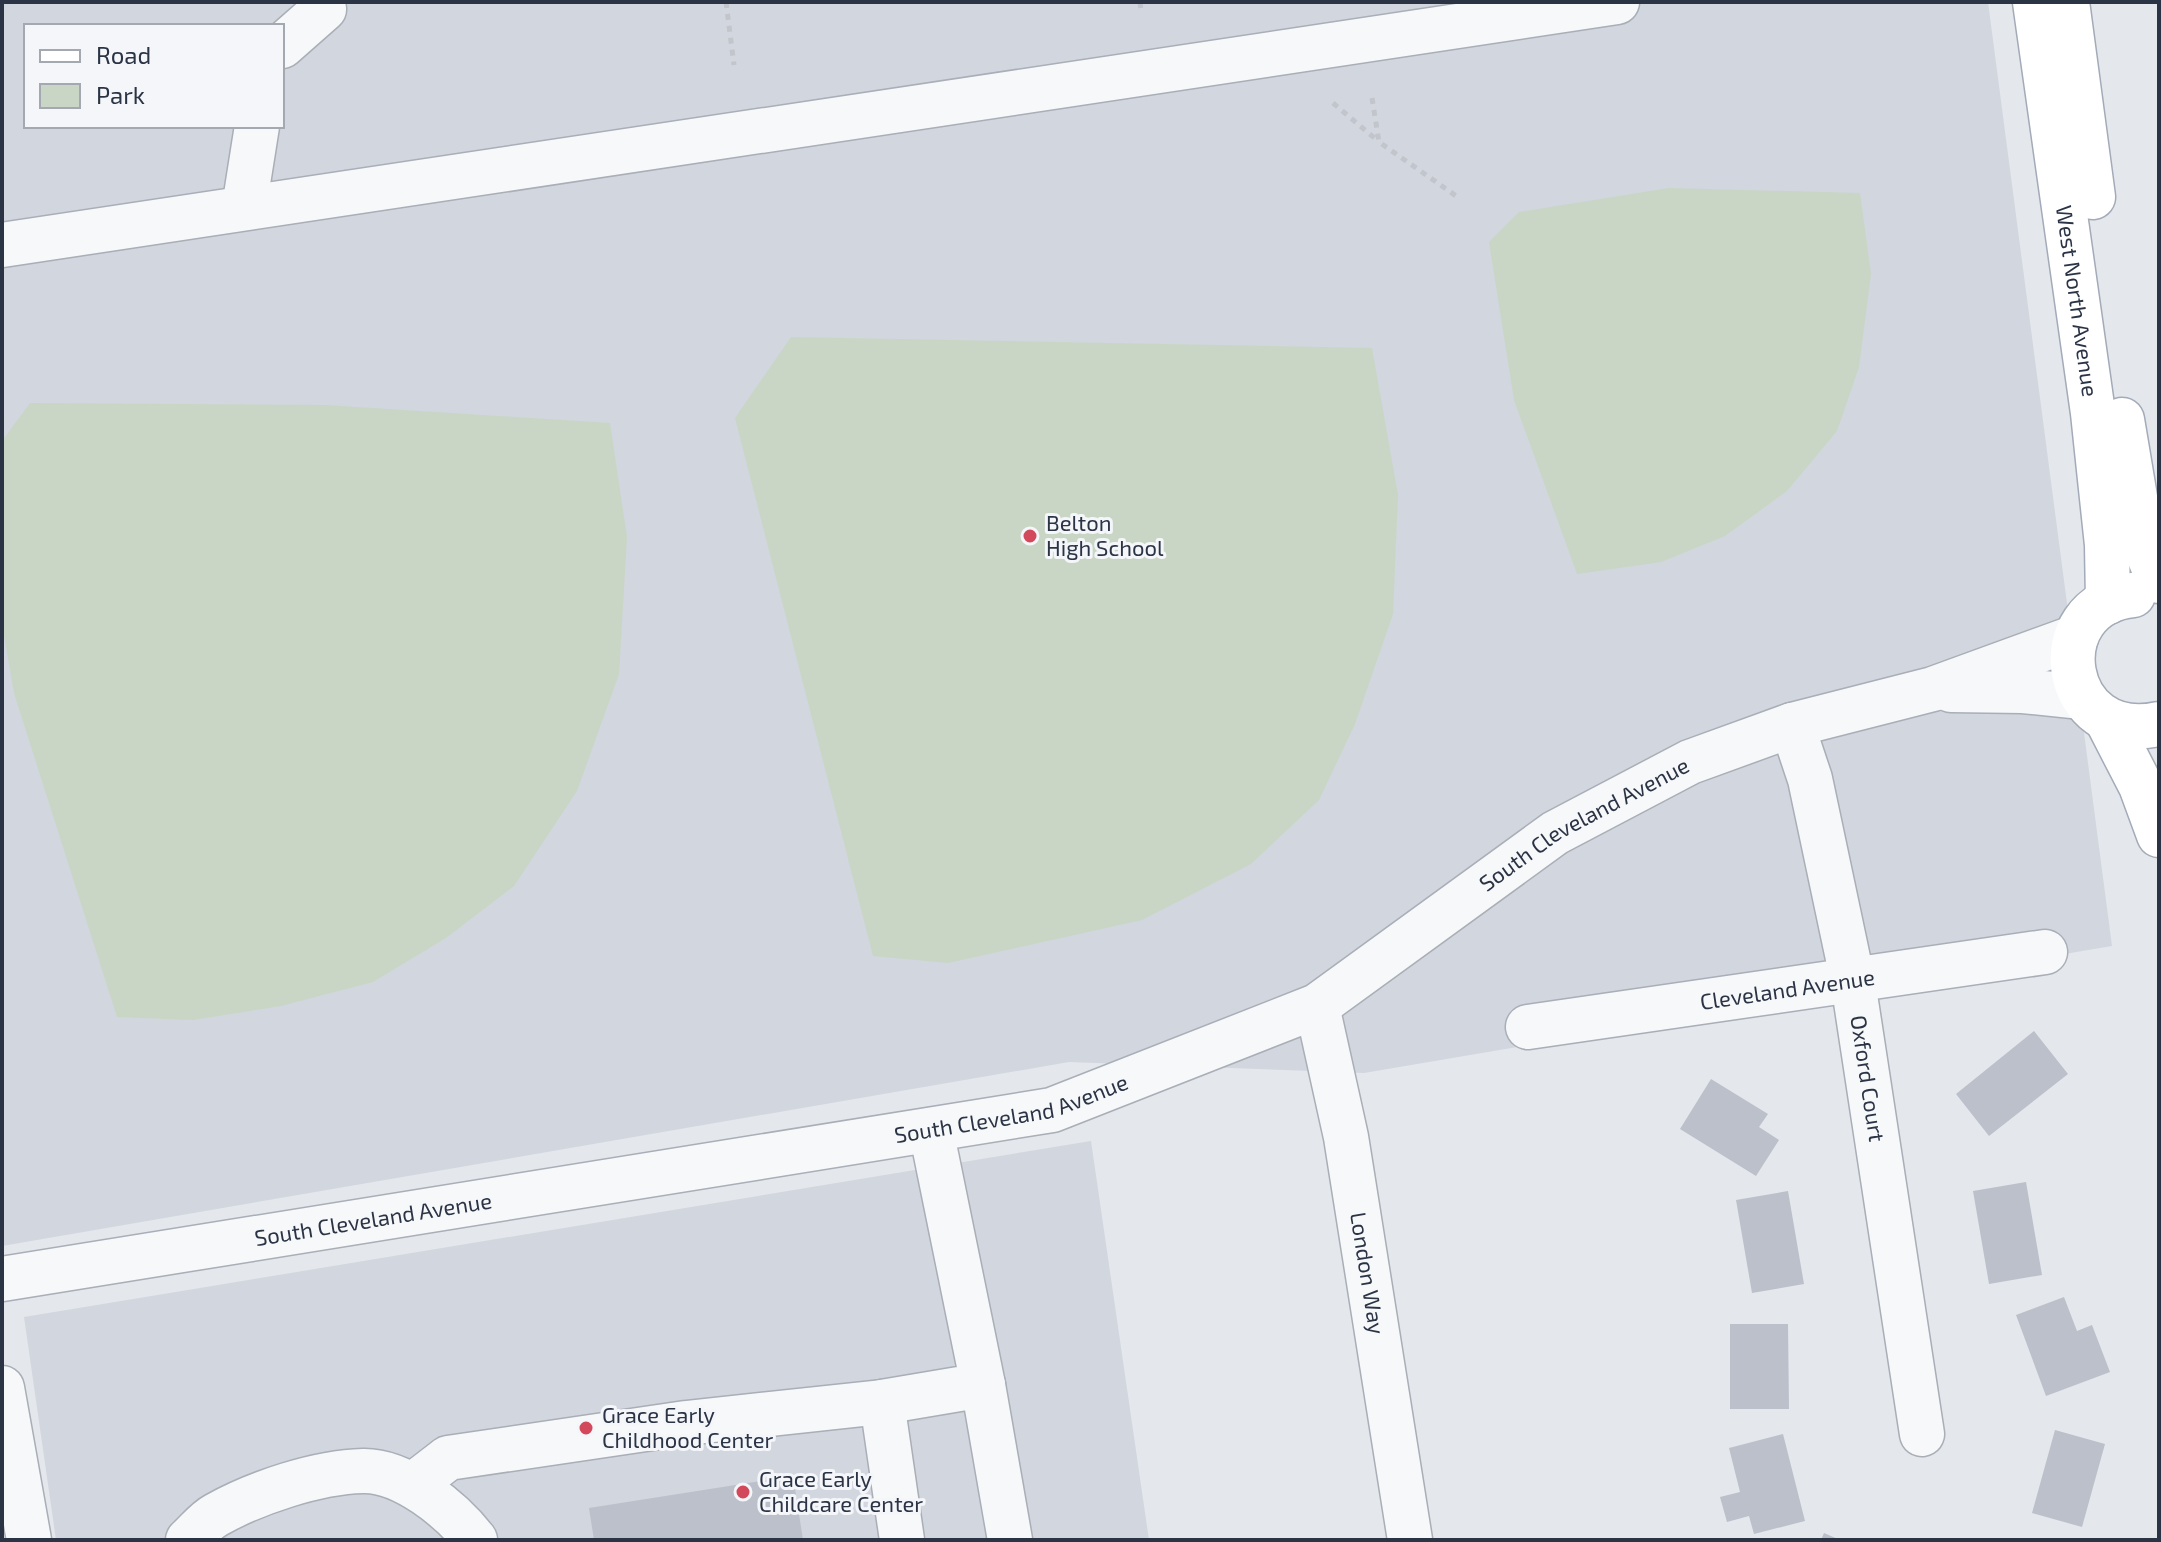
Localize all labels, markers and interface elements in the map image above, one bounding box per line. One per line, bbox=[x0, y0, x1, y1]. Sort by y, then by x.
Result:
legend bbox=[24, 24, 284, 128]
text: Road bbox=[96, 40, 151, 69]
text: Park bbox=[96, 80, 145, 109]
street label: West North Avenue bbox=[2052, 204, 2105, 398]
place label: Belton High School bbox=[1046, 509, 1164, 560]
marker: Belton High School bbox=[1021, 527, 1039, 545]
street label: South Cleveland Avenue bbox=[1474, 751, 1693, 896]
street label: Cleveland Avenue bbox=[1698, 963, 1876, 1014]
street label: Oxford Court bbox=[1846, 1013, 1891, 1144]
street label: South Cleveland Avenue bbox=[892, 1068, 1131, 1147]
street label: South Cleveland Avenue bbox=[253, 1186, 494, 1250]
street label: London Way bbox=[1346, 1210, 1391, 1336]
place label: Grace Early Childhood Center bbox=[602, 1401, 774, 1452]
marker: Grace Early Childhood Center bbox=[577, 1419, 595, 1437]
place label: Grace Early Childcare Center bbox=[759, 1465, 923, 1516]
marker: Grace Early Childcare Center bbox=[734, 1483, 752, 1501]

